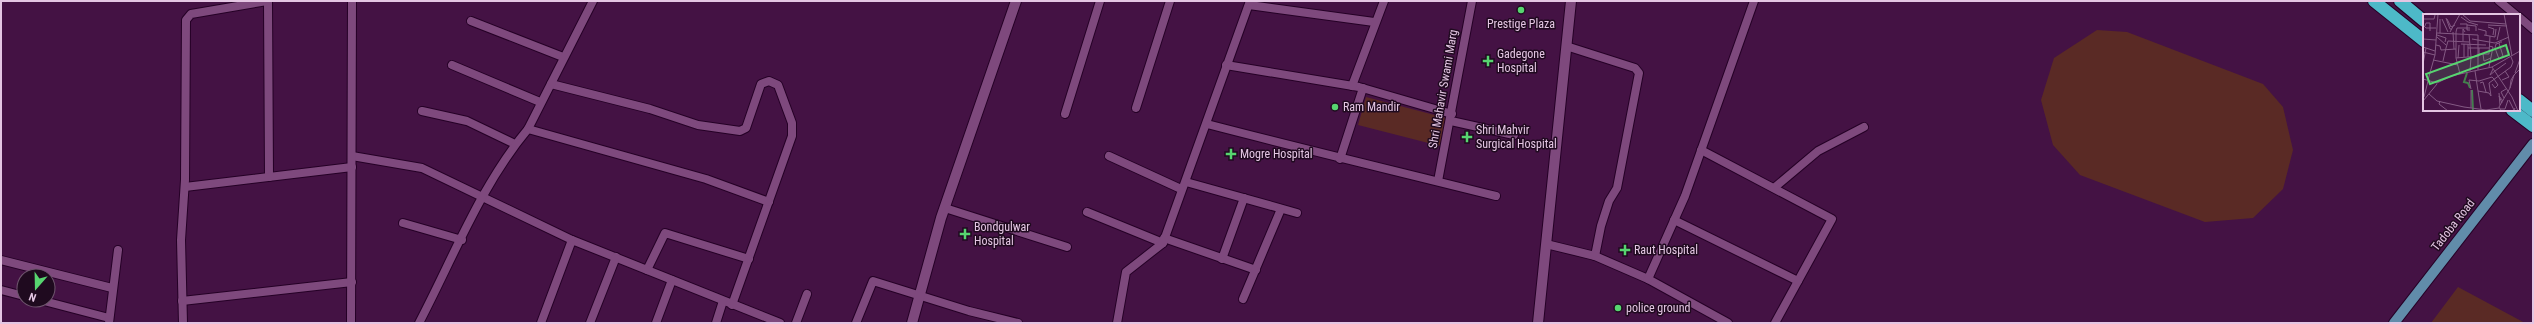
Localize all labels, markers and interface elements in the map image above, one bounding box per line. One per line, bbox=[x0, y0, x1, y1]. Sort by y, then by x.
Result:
marker: Prestige Plaza bbox=[1516, 5, 1526, 15]
inset map bbox=[2423, 14, 2520, 111]
place label: Prestige Plaza bbox=[1487, 17, 1555, 31]
street label: Shri Mahavir Swami Marg bbox=[1426, 28, 1460, 149]
place label: Gadegone Hospital bbox=[1497, 47, 1545, 75]
marker: Gadegone Hospital bbox=[1482, 55, 1494, 67]
place label: Ram Mandir bbox=[1343, 100, 1400, 114]
marker: Ram Mandir bbox=[1330, 102, 1340, 112]
place label: Shri Mahvir Surgical Hospital bbox=[1476, 123, 1557, 151]
marker: Shri Mahvir Surgical Hospital bbox=[1461, 131, 1473, 143]
place label: Mogre Hospital bbox=[1240, 147, 1313, 161]
marker: Mogre Hospital bbox=[1225, 148, 1237, 160]
street label: Tadoba Road bbox=[2428, 196, 2478, 254]
place label: Bondgulwar Hospital bbox=[974, 220, 1030, 248]
marker: Bondgulwar Hospital bbox=[959, 228, 971, 240]
place label: Raut Hospital bbox=[1634, 243, 1698, 257]
marker: Raut Hospital bbox=[1619, 244, 1631, 256]
north arrow bbox=[16, 268, 56, 308]
text: N bbox=[27, 290, 38, 304]
place label: police ground bbox=[1626, 301, 1690, 315]
marker: police ground bbox=[1613, 303, 1623, 313]

